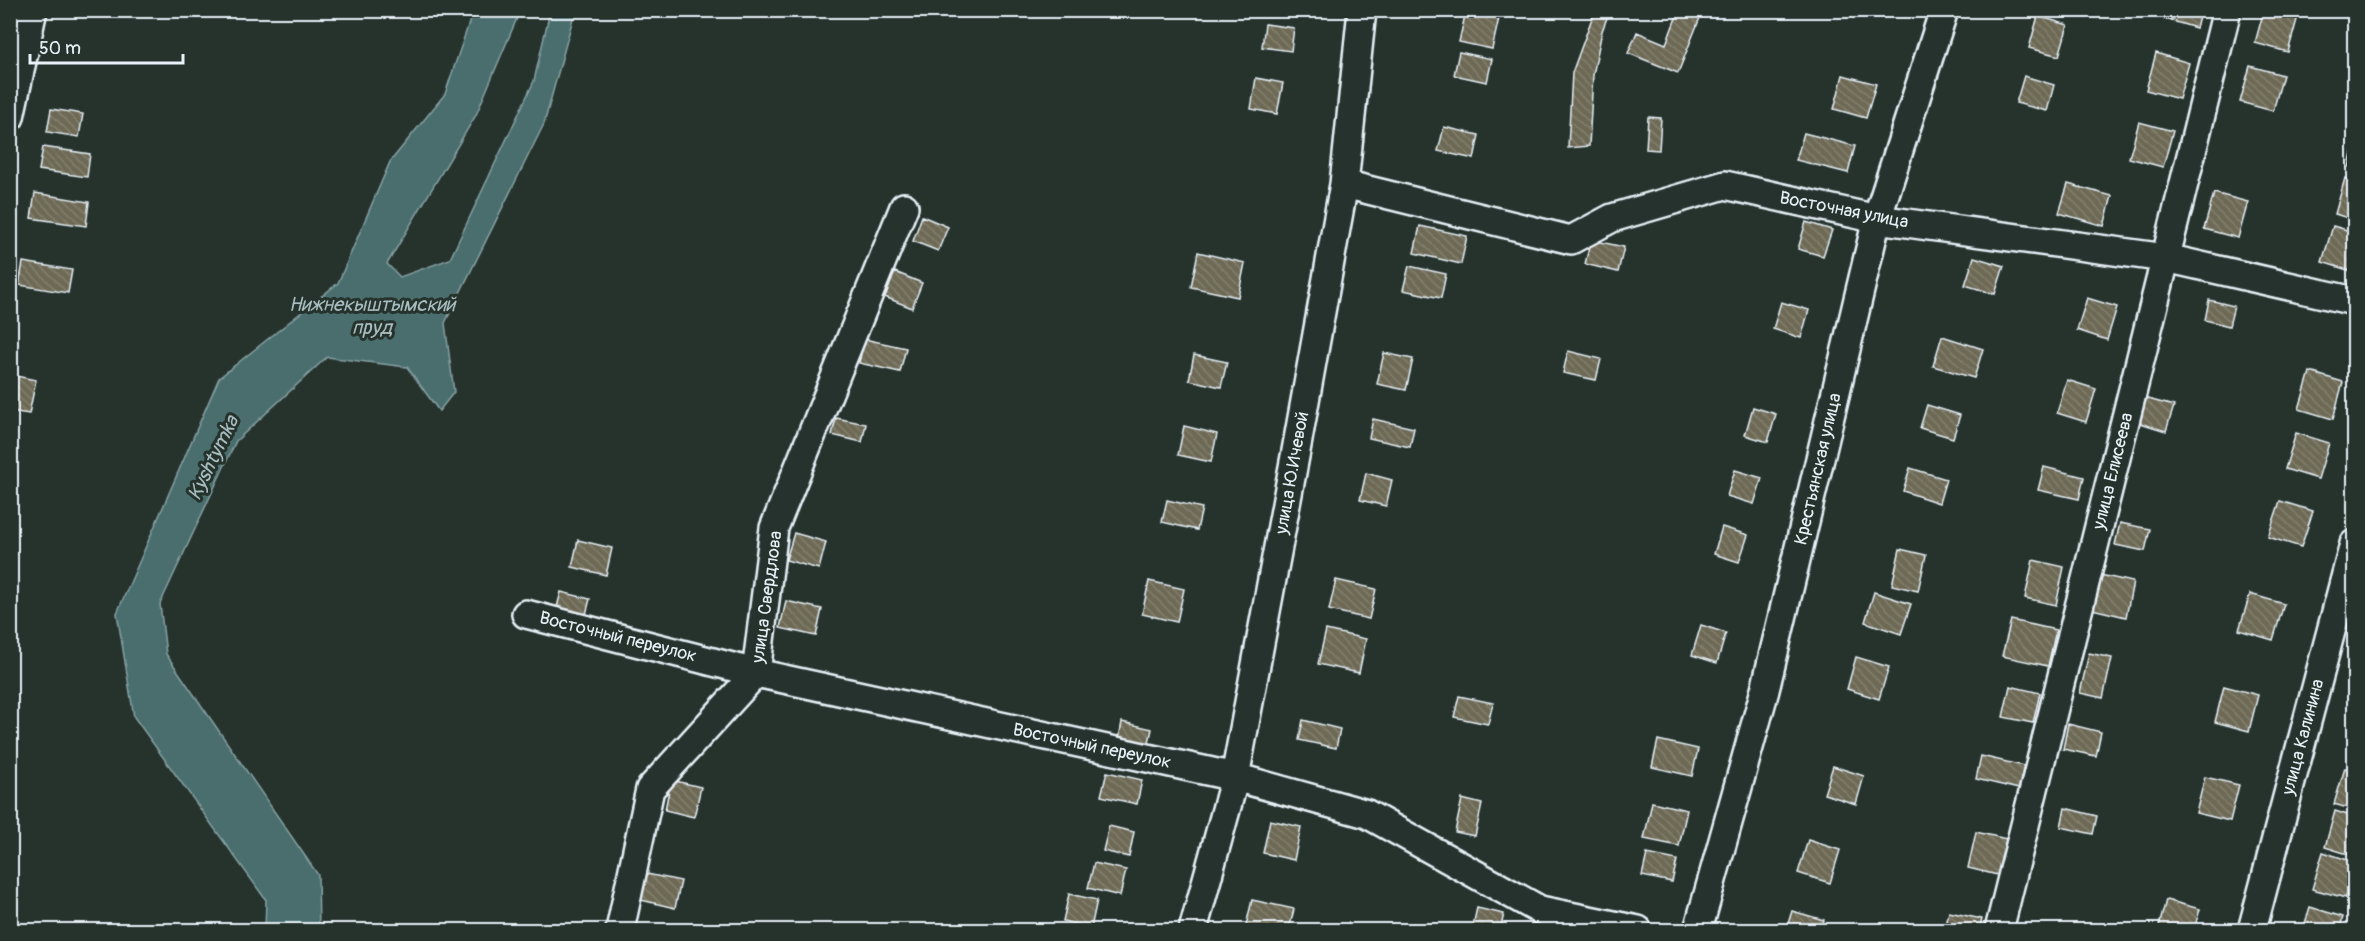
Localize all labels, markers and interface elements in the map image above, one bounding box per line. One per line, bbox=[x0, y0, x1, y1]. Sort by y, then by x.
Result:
scale bar bbox=[30, 27, 183, 65]
text: 50 m bbox=[39, 37, 81, 60]
street label: Восточная улица bbox=[1778, 186, 1910, 234]
water label: Нижнекыштымский пруд bbox=[289, 292, 457, 340]
street label: Крестьянская улица bbox=[1789, 391, 1847, 547]
water label: Kyshtymka bbox=[182, 410, 245, 504]
street label: улица Ю.Ичевой bbox=[1270, 410, 1314, 537]
street label: улица Елисеева bbox=[2087, 410, 2139, 533]
street label: улица Свердлова bbox=[746, 529, 788, 666]
street label: Восточный переулок bbox=[537, 606, 699, 668]
street label: улица Калинина bbox=[2276, 676, 2330, 799]
street label: Восточный переулок bbox=[1011, 718, 1173, 774]

